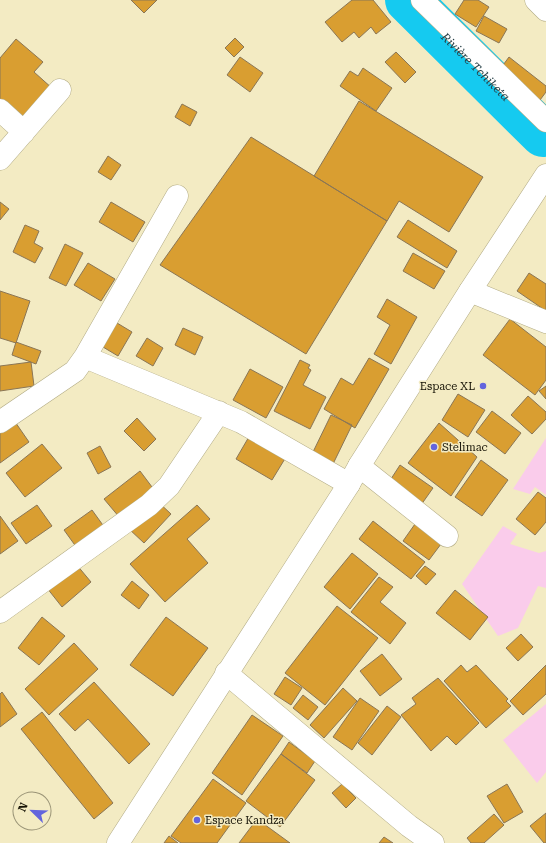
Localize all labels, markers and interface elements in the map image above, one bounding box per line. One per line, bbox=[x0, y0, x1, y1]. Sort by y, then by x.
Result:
water label: Rivière Tchiketa bbox=[437, 29, 513, 104]
place label: Espace XL bbox=[420, 380, 475, 393]
marker: Espace XL bbox=[478, 381, 488, 391]
place label: Stelimac bbox=[442, 441, 488, 454]
marker: Stelimac bbox=[429, 442, 439, 452]
north arrow bbox=[12, 791, 52, 831]
text: N bbox=[16, 800, 31, 814]
place label: Espace Kandza bbox=[205, 814, 284, 827]
marker: Espace Kandza bbox=[192, 815, 202, 825]

